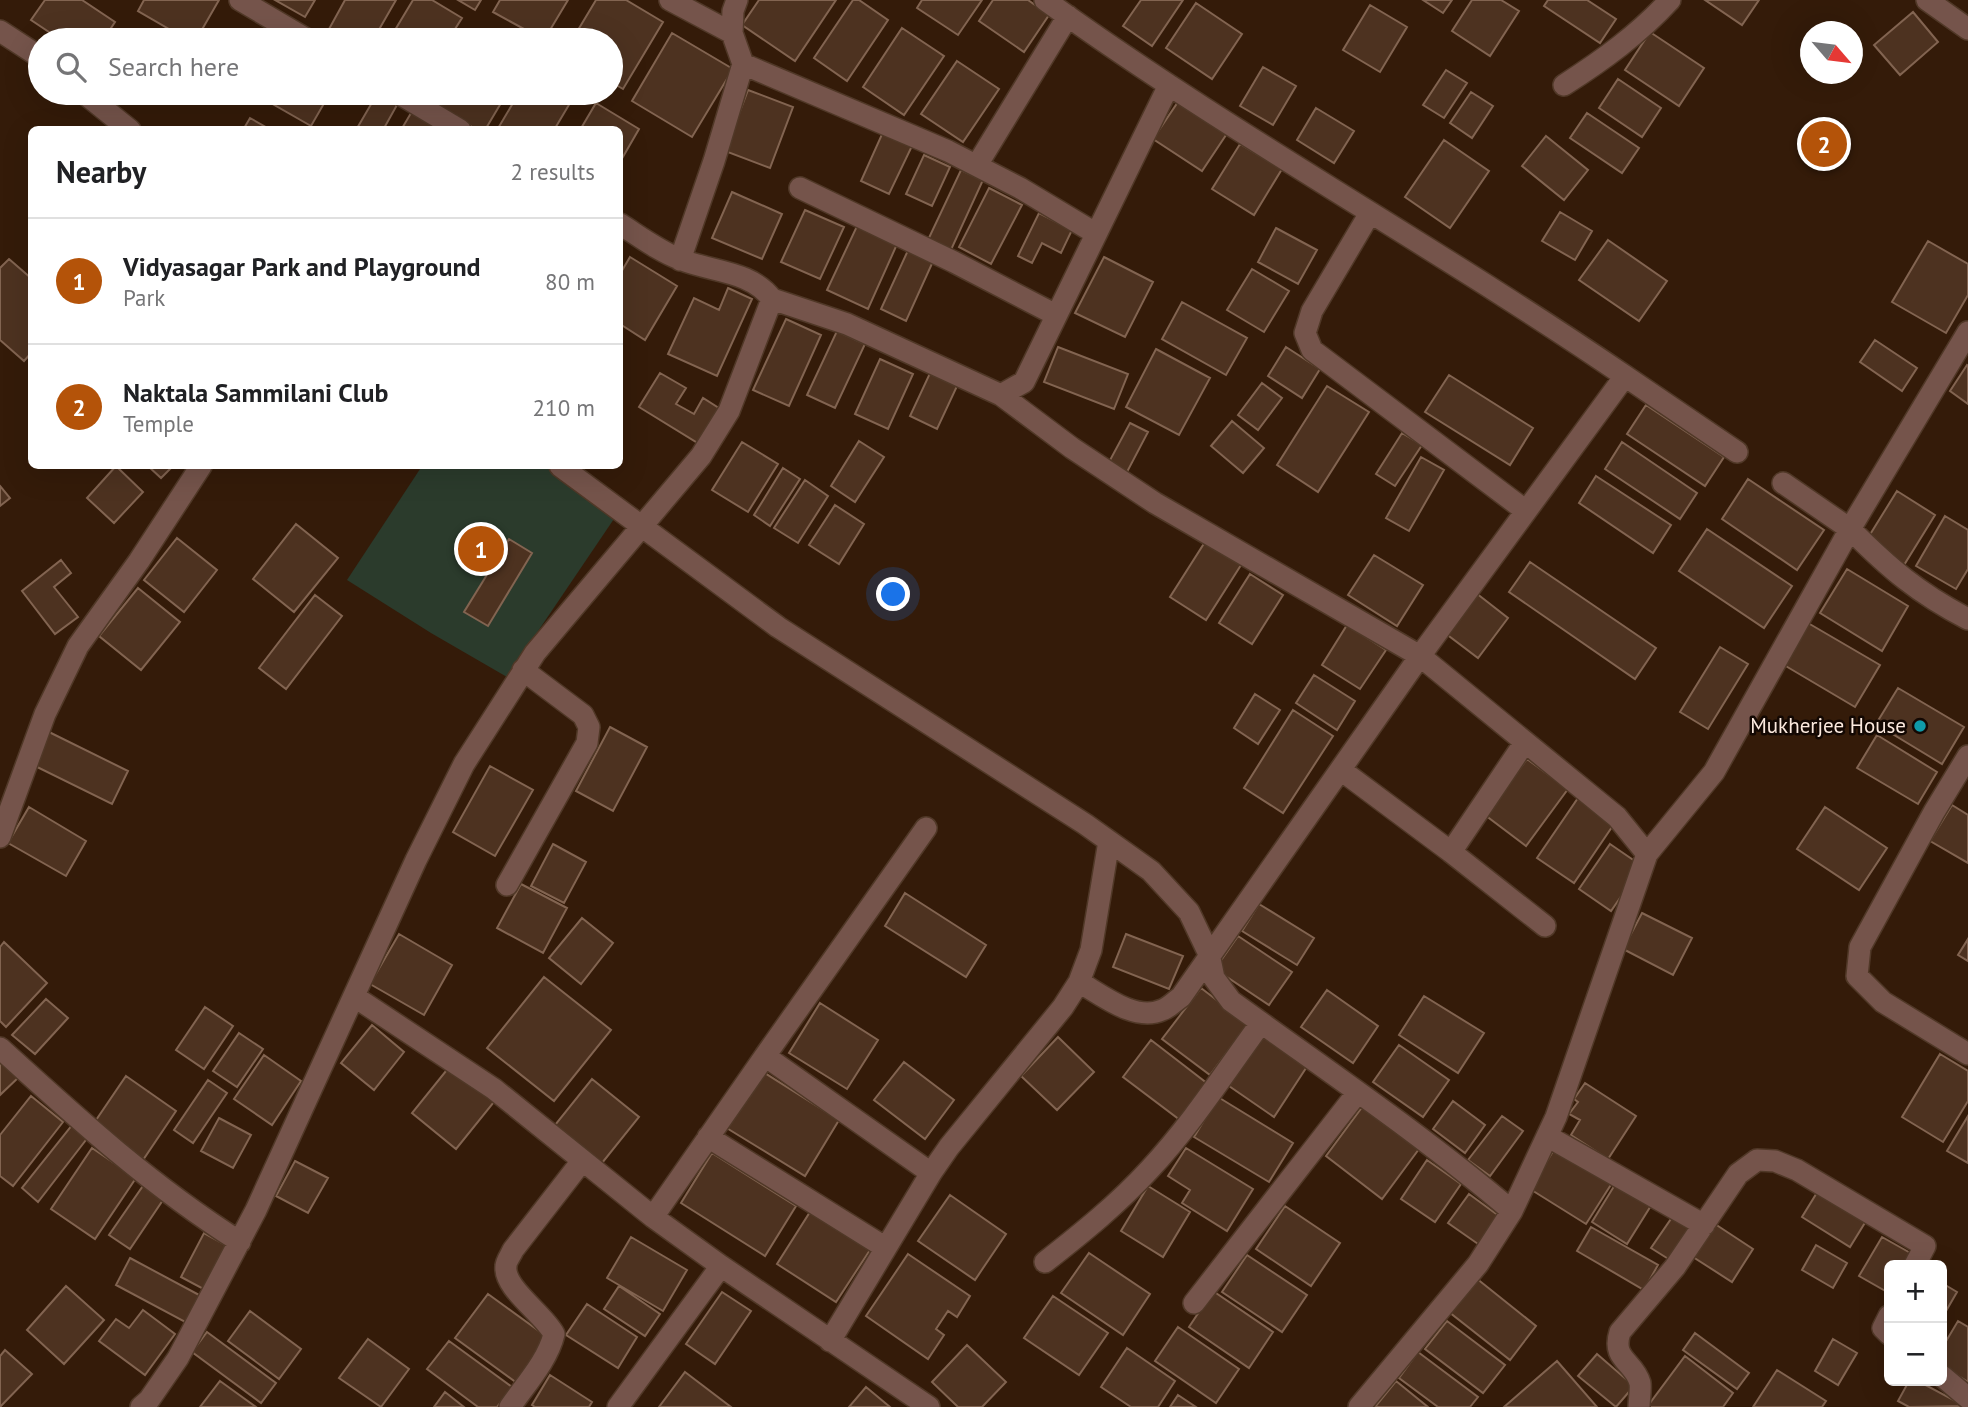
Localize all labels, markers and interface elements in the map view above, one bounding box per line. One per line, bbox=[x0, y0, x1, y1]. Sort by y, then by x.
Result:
north arrow bbox=[1800, 21, 1863, 84]
search box bbox=[28, 28, 623, 105]
icon: search bbox=[52, 48, 90, 86]
text: Search here bbox=[108, 50, 239, 83]
pin: 2 bbox=[1801, 118, 1847, 170]
text: Nearby bbox=[56, 152, 146, 191]
text: 2 results bbox=[511, 157, 595, 186]
text: Vidyasagar Park and Playground bbox=[123, 250, 481, 283]
text: 1 bbox=[72, 267, 86, 296]
text: 80 m bbox=[545, 267, 595, 296]
text: Park bbox=[123, 283, 165, 312]
text: Naktala Sammilani Club bbox=[123, 376, 388, 409]
text: 2 bbox=[72, 393, 86, 422]
text: 210 m bbox=[533, 393, 595, 422]
text: Temple bbox=[123, 409, 194, 438]
pin: 1 bbox=[458, 523, 504, 575]
your location bbox=[876, 577, 910, 611]
place label: Mukherjee House bbox=[1750, 712, 1906, 739]
marker: Mukherjee House bbox=[1912, 718, 1928, 734]
map controls bbox=[1884, 1260, 1947, 1386]
button: + bbox=[1884, 1260, 1947, 1323]
button: − bbox=[1884, 1323, 1947, 1386]

